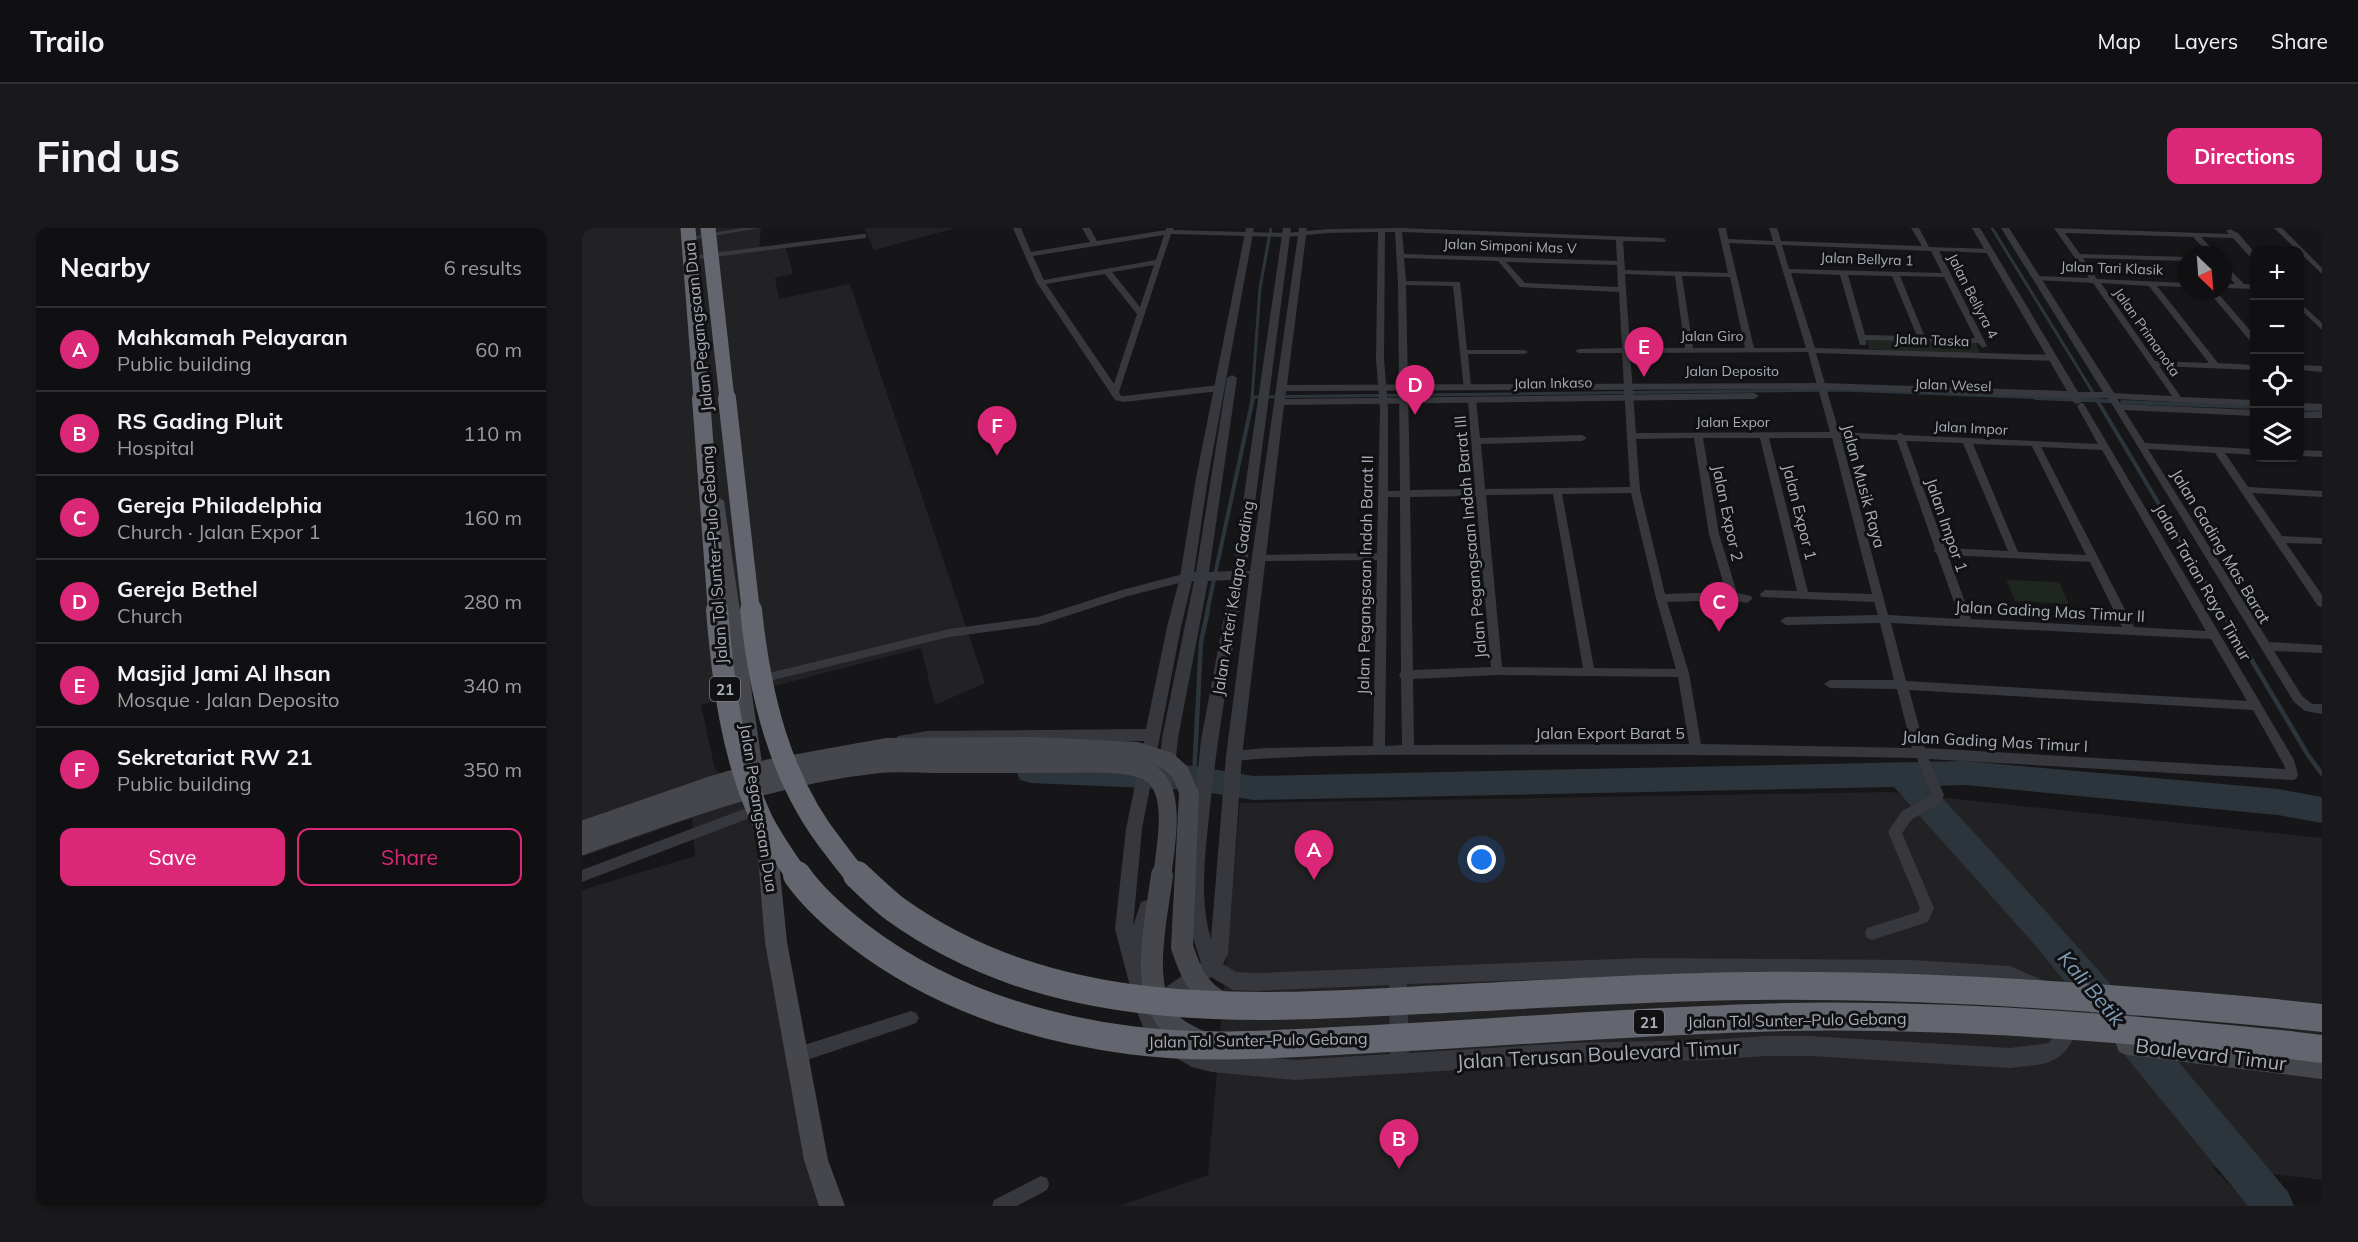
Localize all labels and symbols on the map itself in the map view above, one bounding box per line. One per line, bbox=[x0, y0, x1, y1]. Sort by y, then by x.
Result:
street label: Jalan Simponi Mas V bbox=[1443, 235, 1577, 257]
street label: Jalan Pegangsaan Dua bbox=[679, 241, 717, 413]
north arrow bbox=[2178, 246, 2232, 300]
street label: Jalan Bellyra 1 bbox=[1820, 248, 1914, 270]
street label: Jalan Bellyra 4 bbox=[1944, 250, 2002, 342]
street label: Jalan Tari Klasik bbox=[2060, 257, 2164, 279]
street label: Jalan Primanota bbox=[2110, 284, 2184, 380]
street label: Jalan Giro bbox=[1680, 327, 1744, 345]
pin: E bbox=[1624, 328, 1664, 377]
street label: Jalan Taska bbox=[1894, 330, 1970, 350]
street label: Jalan Deposito bbox=[1685, 362, 1779, 380]
pin: D bbox=[1396, 366, 1434, 415]
street label: Jalan Inkaso bbox=[1513, 373, 1593, 393]
street label: Jalan Wesel bbox=[1914, 375, 1992, 395]
pin: F bbox=[978, 406, 1016, 456]
street label: Jalan Expor bbox=[1696, 413, 1771, 431]
street label: Jalan Pegangsaan Indah Barat III bbox=[1449, 415, 1491, 659]
street label: Jalan Impor bbox=[1934, 417, 2009, 439]
street label: Jalan Musik Raya bbox=[1838, 422, 1890, 550]
street label: Jalan Tol Sunter–Pulo Gebang bbox=[696, 445, 732, 665]
street label: Jalan Pegangsaan Indah Barat II bbox=[1353, 455, 1377, 695]
street label: Jalan Expor 1 bbox=[1778, 462, 1822, 562]
street label: Jalan Expor 2 bbox=[1708, 463, 1748, 563]
street label: Jalan Gading Mas Barat bbox=[2167, 465, 2275, 627]
street label: Jalan Impor 1 bbox=[1922, 475, 1972, 575]
street label: Jalan Arteri Kelapa Gading bbox=[1208, 499, 1258, 697]
street label: Jalan Tarian Raya Timur bbox=[2150, 500, 2256, 664]
pin: C bbox=[1700, 582, 1738, 632]
street label: Jalan Gading Mas Timur II bbox=[1955, 596, 2145, 626]
road number: 21 bbox=[710, 677, 740, 701]
street label: Jalan Pegangsaan Dua bbox=[736, 722, 782, 894]
street label: Jalan Export Barat 5 bbox=[1535, 723, 1685, 743]
street label: Jalan Gading Mas Timur I bbox=[1902, 726, 2088, 756]
pin: A bbox=[1294, 830, 1334, 880]
your location bbox=[1467, 845, 1496, 874]
water label: Kali Betik bbox=[2053, 945, 2132, 1032]
street label: Jalan Tol Sunter–Pulo Gebang bbox=[1687, 1008, 1907, 1032]
road number: 21 bbox=[1634, 1010, 1664, 1034]
street label: Jalan Tol Sunter–Pulo Gebang bbox=[1148, 1028, 1368, 1052]
street label: Boulevard Timur bbox=[2134, 1032, 2289, 1076]
street label: Jalan Terusan Boulevard Timur bbox=[1456, 1034, 1741, 1074]
pin: B bbox=[1380, 1120, 1418, 1169]

